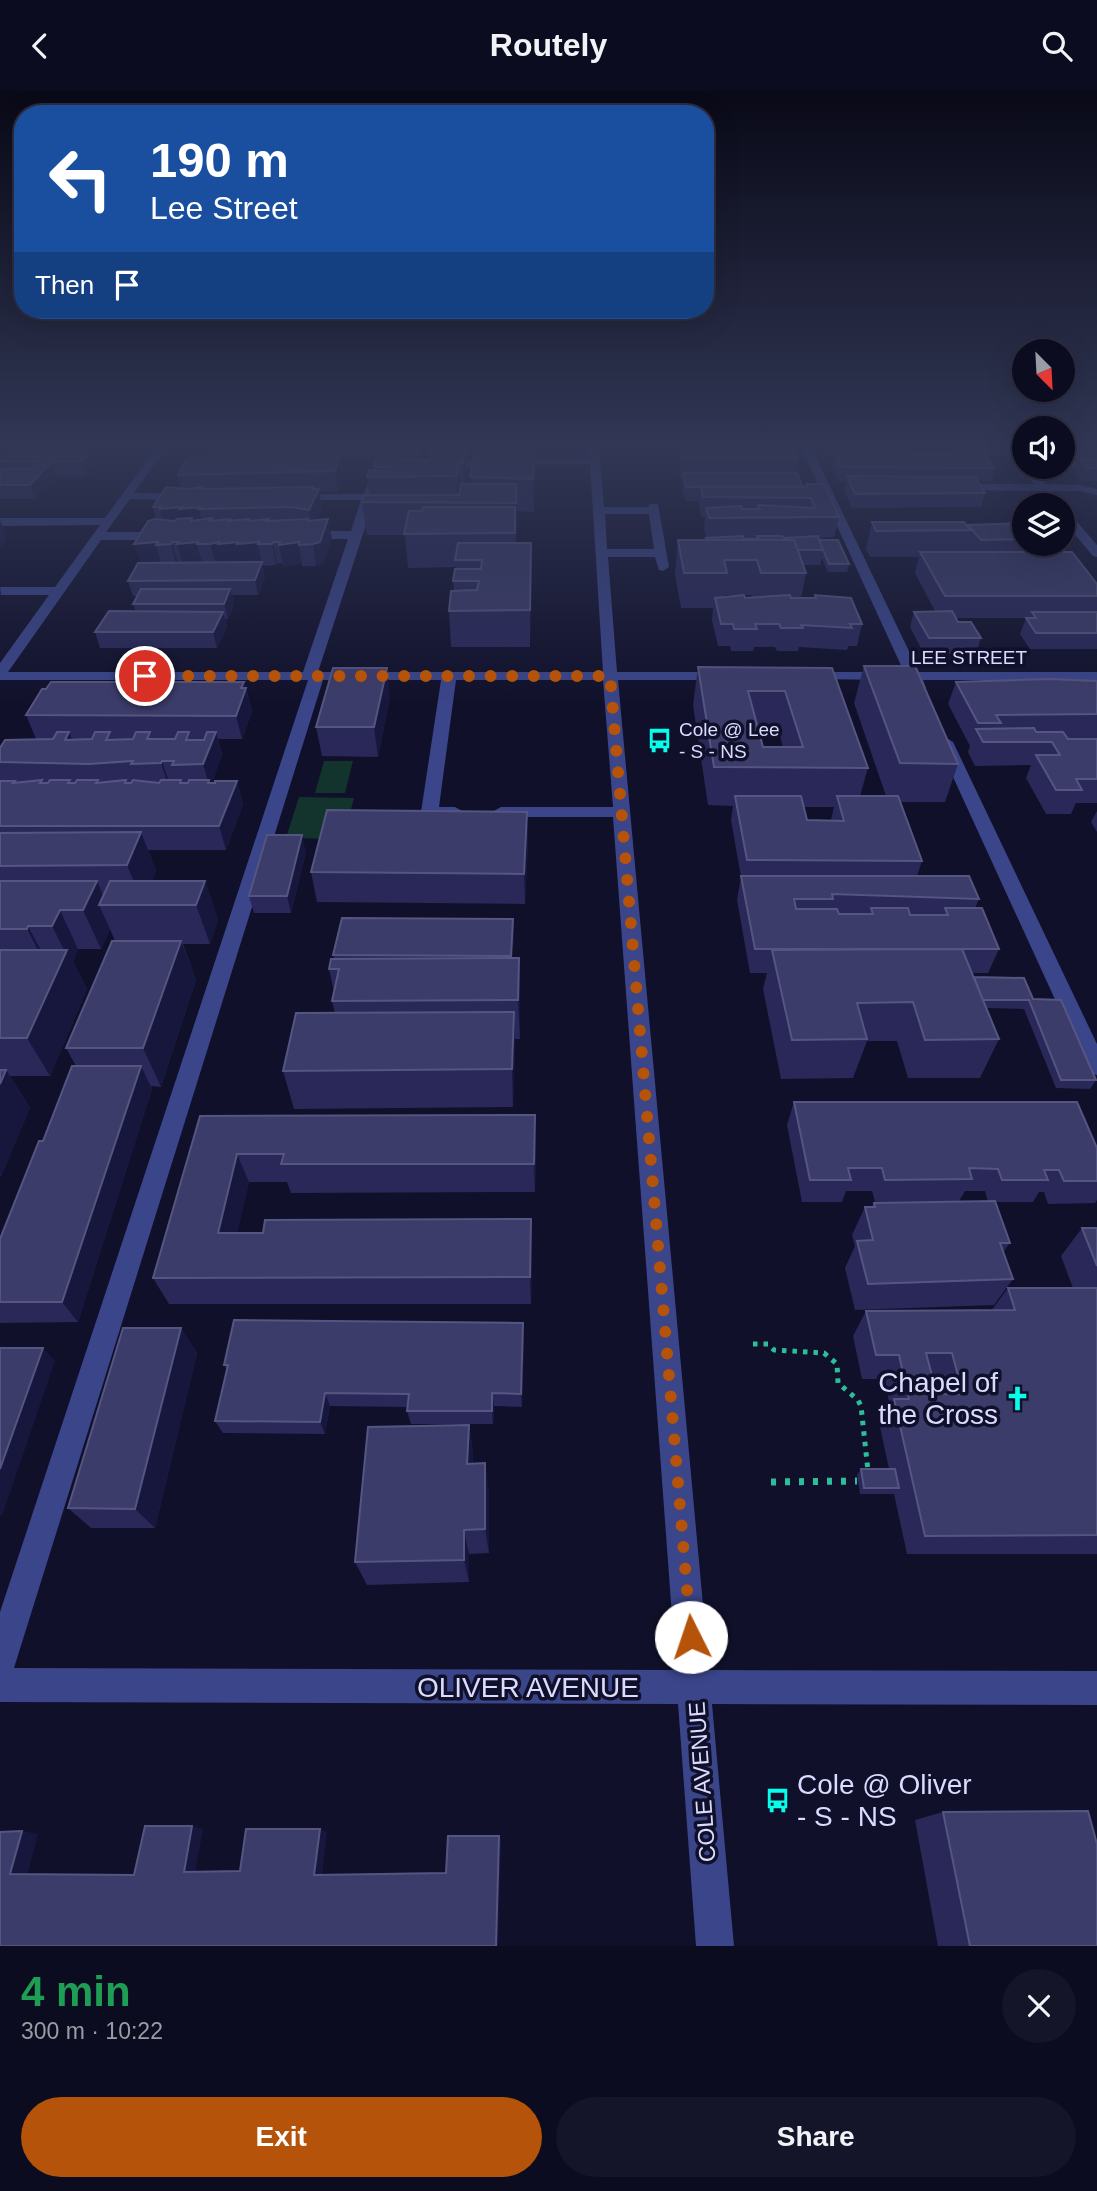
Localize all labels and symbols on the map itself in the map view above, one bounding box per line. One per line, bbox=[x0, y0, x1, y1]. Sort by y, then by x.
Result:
north arrow bbox=[1012, 339, 1074, 403]
pin bbox=[115, 646, 175, 706]
street label: LEE STREET bbox=[911, 647, 1027, 668]
place label: Cole @ Lee - S - NS bbox=[679, 719, 780, 762]
bus stop icon: Cole @ Lee - S - NS bbox=[645, 726, 673, 754]
place label: Chapel of the Cross bbox=[878, 1367, 998, 1430]
church icon: Chapel of the Cross bbox=[1004, 1384, 1032, 1412]
position arrow bbox=[654, 1600, 728, 1674]
street label: OLIVER AVENUE bbox=[417, 1672, 639, 1703]
street label: COLE AVENUE bbox=[683, 1701, 721, 1863]
place label: Cole @ Oliver - S - NS bbox=[797, 1769, 972, 1832]
bus stop icon: Cole @ Oliver - S - NS bbox=[763, 1786, 791, 1814]

